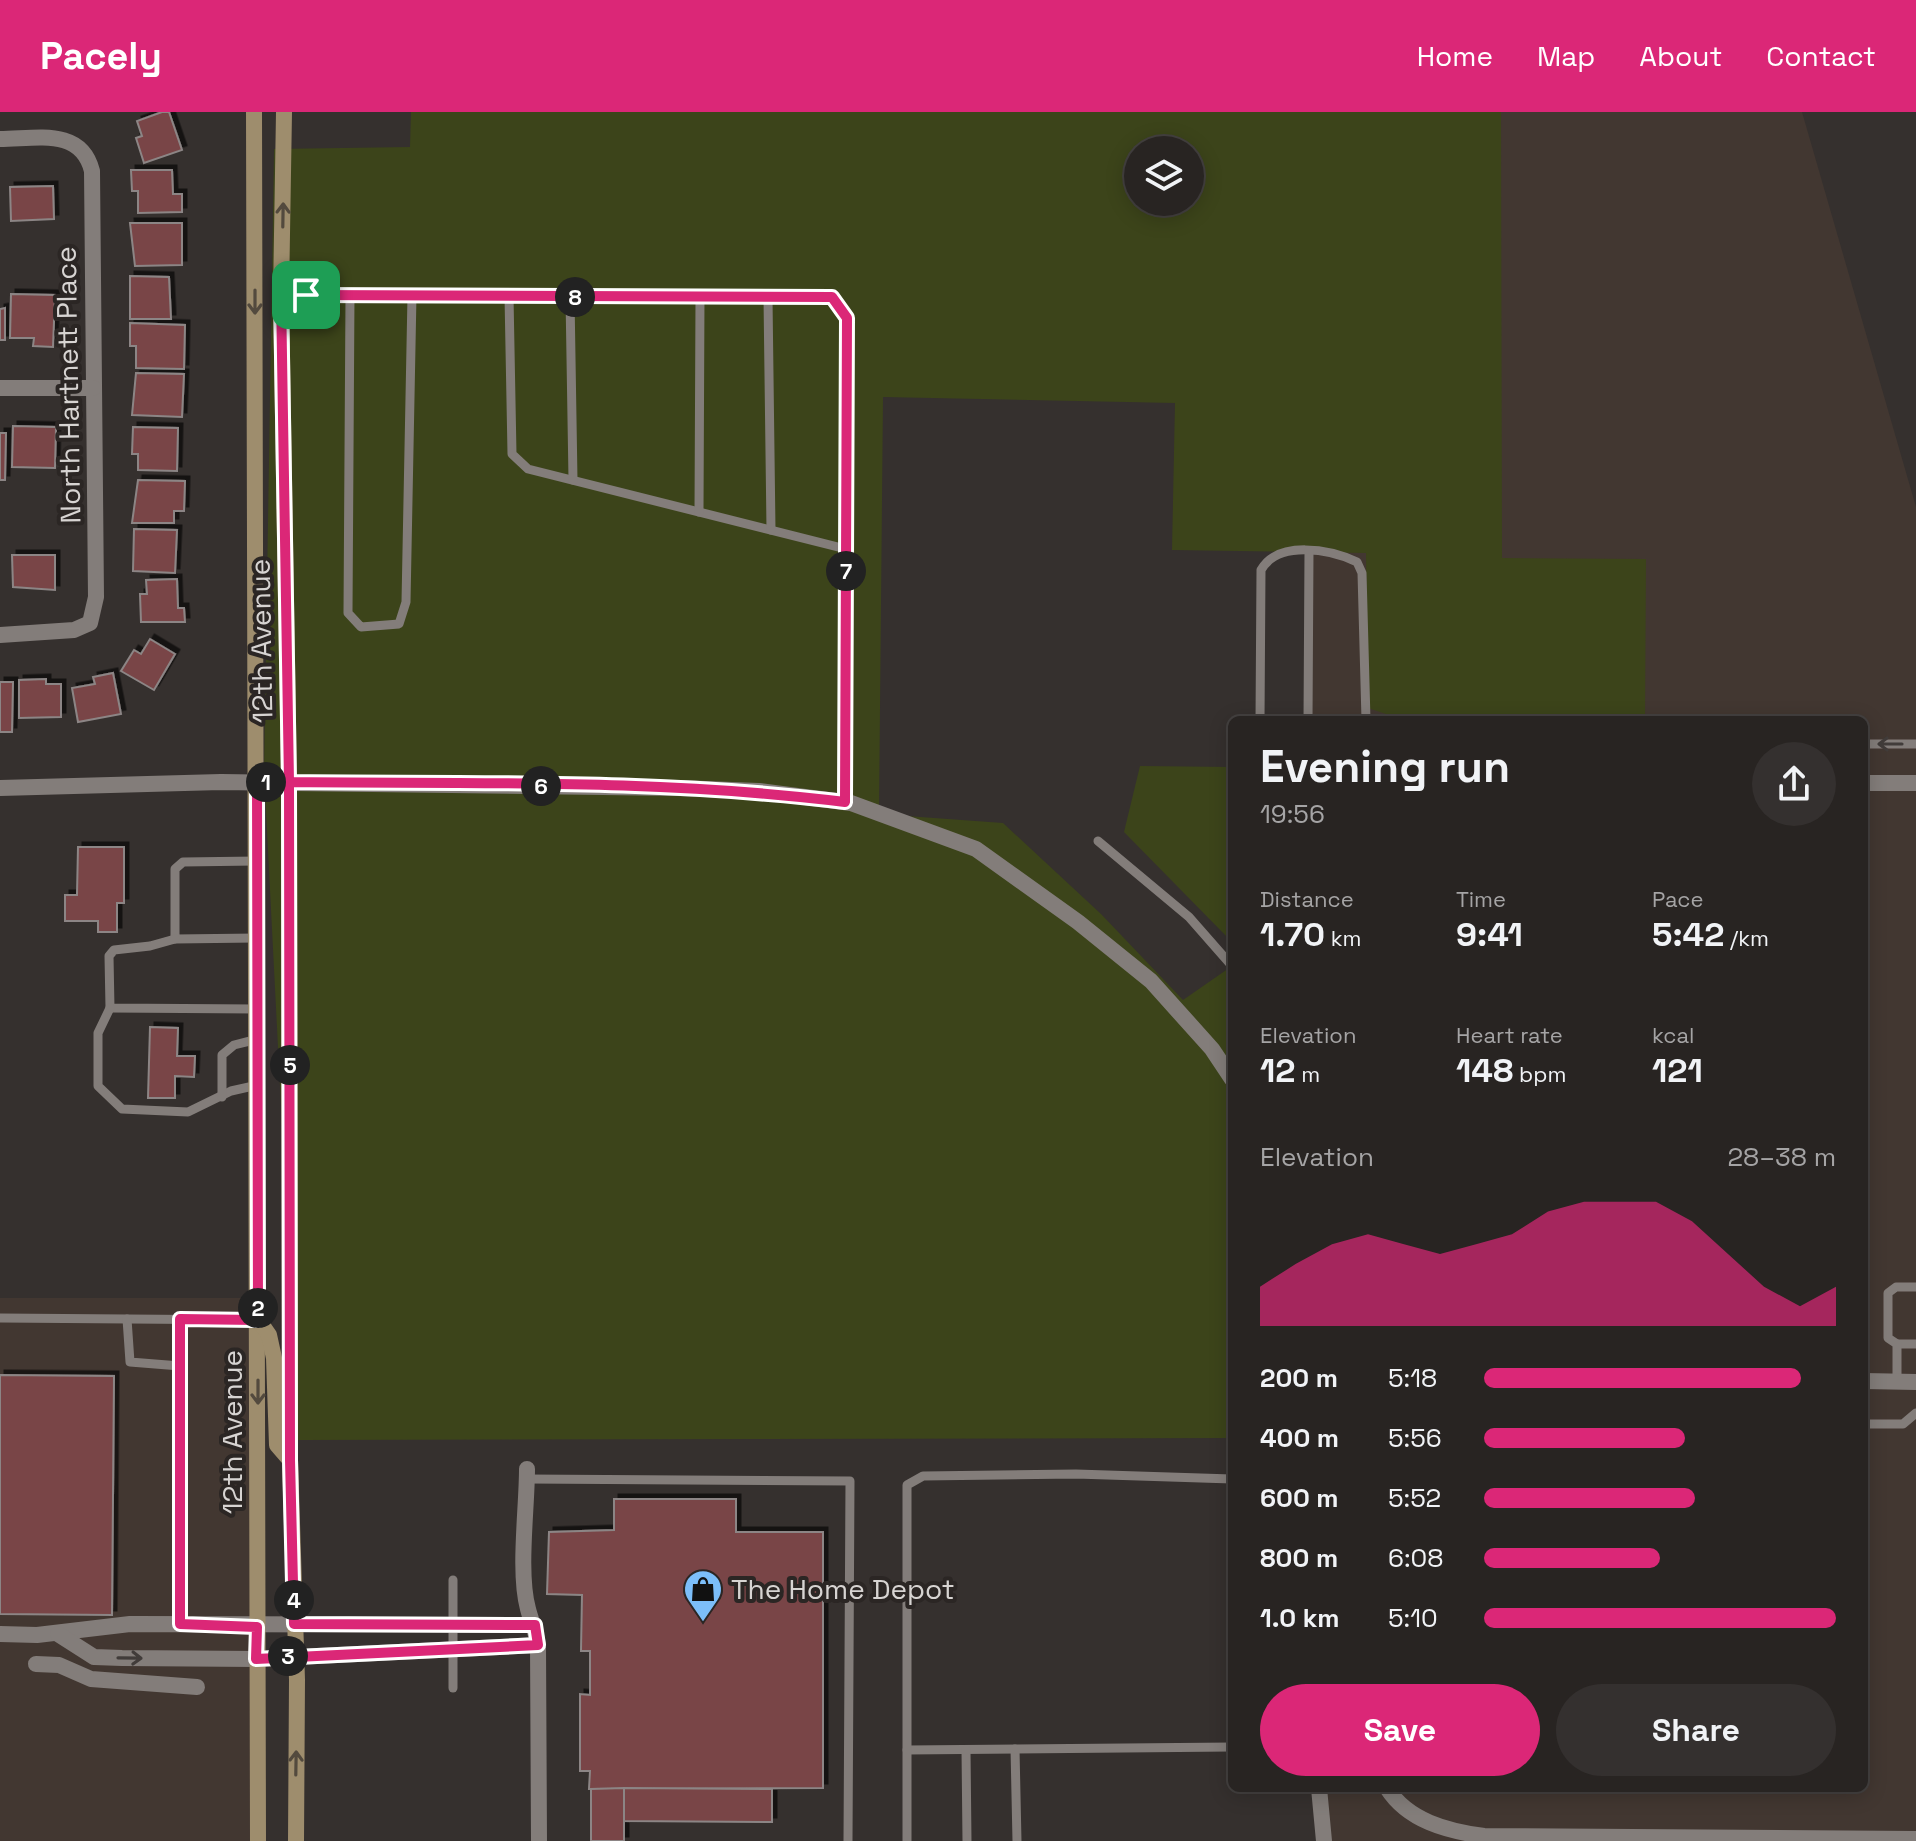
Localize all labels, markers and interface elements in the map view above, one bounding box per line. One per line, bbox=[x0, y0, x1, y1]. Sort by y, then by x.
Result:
text: Pacely bbox=[40, 32, 162, 80]
text: Home bbox=[1417, 38, 1493, 74]
text: Map bbox=[1537, 38, 1595, 74]
text: About bbox=[1639, 38, 1722, 74]
text: Contact bbox=[1766, 38, 1876, 74]
map controls bbox=[1124, 136, 1204, 216]
button: layers bbox=[1124, 136, 1204, 216]
one-way arrow bbox=[275, 202, 290, 229]
street label: North Hartnett Place bbox=[48, 246, 88, 524]
pin bbox=[272, 261, 340, 329]
icon: arrive bbox=[284, 273, 328, 317]
pin: 8 bbox=[555, 277, 595, 317]
text: 8 bbox=[568, 283, 582, 311]
one-way arrow bbox=[247, 288, 262, 315]
pin: 7 bbox=[826, 551, 866, 591]
text: 7 bbox=[840, 557, 852, 585]
street label: 12th Avenue bbox=[242, 559, 280, 723]
one-way arrow bbox=[1877, 736, 1904, 752]
text: Evening run bbox=[1260, 739, 1510, 795]
button: share bbox=[1752, 742, 1836, 826]
pin: 1 bbox=[246, 762, 286, 802]
pin: 6 bbox=[521, 766, 561, 806]
text: 1 bbox=[261, 768, 271, 796]
text: 6 bbox=[534, 772, 548, 800]
text: 19:56 bbox=[1260, 797, 1325, 831]
text: Distance bbox=[1260, 885, 1354, 913]
text: Time bbox=[1456, 885, 1506, 913]
text: Pace bbox=[1652, 885, 1704, 913]
text: 1.70 bbox=[1260, 913, 1325, 956]
text: 9:41 bbox=[1456, 913, 1523, 956]
text: 5:42 bbox=[1652, 913, 1724, 956]
text: km bbox=[1325, 924, 1362, 952]
text: /km bbox=[1724, 924, 1769, 952]
text: Elevation bbox=[1260, 1021, 1356, 1049]
text: Heart rate bbox=[1456, 1021, 1563, 1049]
text: kcal bbox=[1652, 1021, 1694, 1049]
pin: 5 bbox=[270, 1045, 310, 1085]
text: 12 bbox=[1260, 1049, 1296, 1092]
text: 148 bbox=[1456, 1049, 1513, 1092]
text: 121 bbox=[1652, 1049, 1703, 1092]
text: 5 bbox=[283, 1051, 297, 1079]
text: m bbox=[1296, 1060, 1320, 1088]
text: bpm bbox=[1513, 1060, 1566, 1088]
text: Elevation bbox=[1260, 1140, 1374, 1174]
text: 28–38 m bbox=[1727, 1140, 1836, 1174]
pin: 2 bbox=[238, 1288, 278, 1328]
text: 2 bbox=[251, 1294, 265, 1322]
street label: 12th Avenue bbox=[214, 1350, 250, 1514]
text: 200 m bbox=[1260, 1361, 1338, 1395]
text: 5:18 bbox=[1388, 1361, 1437, 1395]
one-way arrow bbox=[250, 1378, 266, 1405]
text: 400 m bbox=[1260, 1421, 1339, 1455]
text: 5:56 bbox=[1388, 1421, 1442, 1455]
text: 600 m bbox=[1260, 1481, 1339, 1515]
text: 5:52 bbox=[1388, 1481, 1441, 1515]
text: 800 m bbox=[1260, 1541, 1338, 1575]
text: 6:08 bbox=[1388, 1541, 1443, 1575]
shop icon: The Home Depot bbox=[682, 1568, 724, 1623]
place label: The Home Depot bbox=[731, 1571, 955, 1607]
pin: 4 bbox=[274, 1580, 314, 1620]
text: 4 bbox=[287, 1586, 301, 1614]
text: 1.0 km bbox=[1260, 1601, 1340, 1635]
text: 5:10 bbox=[1388, 1601, 1438, 1635]
pin: 3 bbox=[268, 1636, 308, 1676]
text: 3 bbox=[281, 1642, 295, 1670]
one-way arrow bbox=[116, 1650, 143, 1666]
button: Save bbox=[1260, 1684, 1540, 1776]
button: Share bbox=[1556, 1684, 1836, 1776]
one-way arrow bbox=[289, 1750, 304, 1777]

